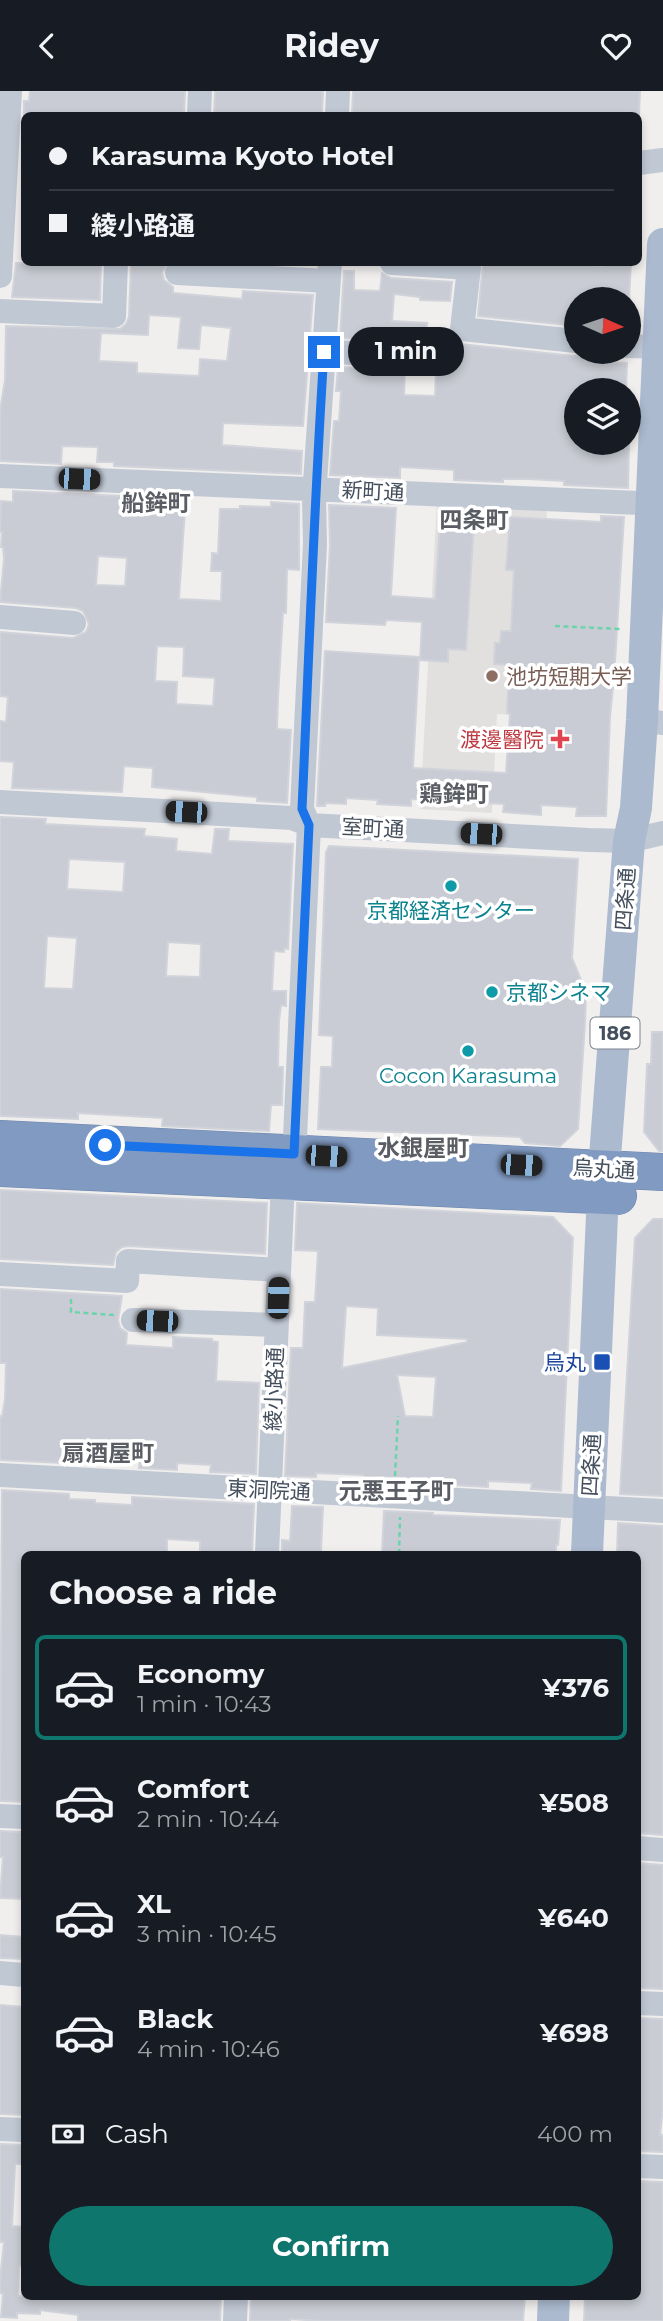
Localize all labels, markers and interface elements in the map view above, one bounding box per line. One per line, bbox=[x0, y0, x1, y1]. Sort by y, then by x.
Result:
text: Ridey bbox=[284, 26, 379, 65]
icon: back bbox=[28, 27, 66, 65]
icon: heart bbox=[597, 27, 635, 65]
text: Karasuma Kyoto Hotel bbox=[91, 140, 394, 172]
text: 綾小路通 bbox=[91, 210, 195, 242]
north arrow bbox=[564, 287, 640, 364]
map controls bbox=[564, 287, 641, 455]
callout: 1 min bbox=[348, 327, 464, 377]
route end bbox=[308, 336, 340, 368]
text: 1 min bbox=[375, 337, 437, 365]
button: layers bbox=[564, 378, 641, 455]
car bbox=[58, 468, 101, 490]
street label: 新町通 bbox=[341, 477, 405, 505]
district label: 船鉾町 bbox=[122, 489, 191, 517]
district label: 四条町 bbox=[440, 506, 509, 534]
place label: 池坊短期大学 bbox=[506, 664, 632, 689]
marker: 池坊短期大学 bbox=[484, 668, 500, 684]
place label: 渡邊醫院 bbox=[460, 727, 544, 752]
marker: 渡邊醫院 bbox=[550, 729, 570, 749]
district label: 鶏鉾町 bbox=[420, 780, 489, 808]
car bbox=[165, 800, 208, 824]
street label: 室町通 bbox=[341, 814, 405, 842]
car bbox=[460, 822, 503, 846]
street label: 四条通 bbox=[610, 867, 640, 931]
marker: 京都経済センター bbox=[443, 878, 459, 894]
place label: 京都経済センター bbox=[367, 898, 535, 923]
place label: 京都シネマ bbox=[506, 980, 611, 1005]
marker: 京都シネマ bbox=[484, 984, 500, 1000]
road number: 186 bbox=[590, 1017, 640, 1049]
marker: Cocon Karasuma bbox=[460, 1043, 476, 1059]
place label: Cocon Karasuma bbox=[379, 1063, 557, 1088]
route start bbox=[89, 1129, 121, 1161]
district label: 水銀屋町 bbox=[377, 1134, 469, 1162]
car bbox=[305, 1144, 348, 1168]
car bbox=[500, 1153, 543, 1177]
street label: 烏丸通 bbox=[572, 1155, 636, 1183]
car bbox=[267, 1277, 290, 1319]
car bbox=[136, 1310, 179, 1332]
street label: 綾小路通 bbox=[260, 1347, 288, 1431]
place label: 烏丸 bbox=[544, 1350, 586, 1375]
marker: 烏丸 bbox=[592, 1352, 612, 1372]
street label: 四条通 bbox=[577, 1433, 605, 1497]
district label: 扇酒屋町 bbox=[62, 1439, 154, 1467]
street label: 東洞院通 bbox=[226, 1475, 312, 1505]
district label: 元悪王子町 bbox=[339, 1477, 454, 1505]
text: Choose a ride bbox=[49, 1573, 277, 1612]
icon: car bbox=[53, 1656, 116, 1719]
text: Economy bbox=[137, 1658, 264, 1690]
text: ¥376 bbox=[542, 1672, 609, 1704]
text: 1 min · 10:43 bbox=[137, 1690, 272, 1718]
icon: car bbox=[53, 1771, 116, 1834]
text: Comfort bbox=[137, 1773, 249, 1805]
text: ¥508 bbox=[540, 1787, 609, 1819]
text: 2 min · 10:44 bbox=[137, 1805, 279, 1833]
icon: car bbox=[53, 1886, 116, 1949]
text: XL bbox=[137, 1888, 171, 1920]
text: ¥640 bbox=[538, 1902, 609, 1934]
text: 3 min · 10:45 bbox=[137, 1920, 277, 1948]
icon: car bbox=[53, 2001, 116, 2064]
text: Black bbox=[137, 2003, 213, 2035]
text: ¥698 bbox=[540, 2017, 609, 2049]
text: 4 min · 10:46 bbox=[137, 2035, 280, 2063]
icon: cash bbox=[49, 2115, 87, 2153]
text: Cash bbox=[105, 2118, 169, 2150]
text: 400 m bbox=[537, 2120, 613, 2148]
button: Confirm bbox=[49, 2206, 613, 2286]

